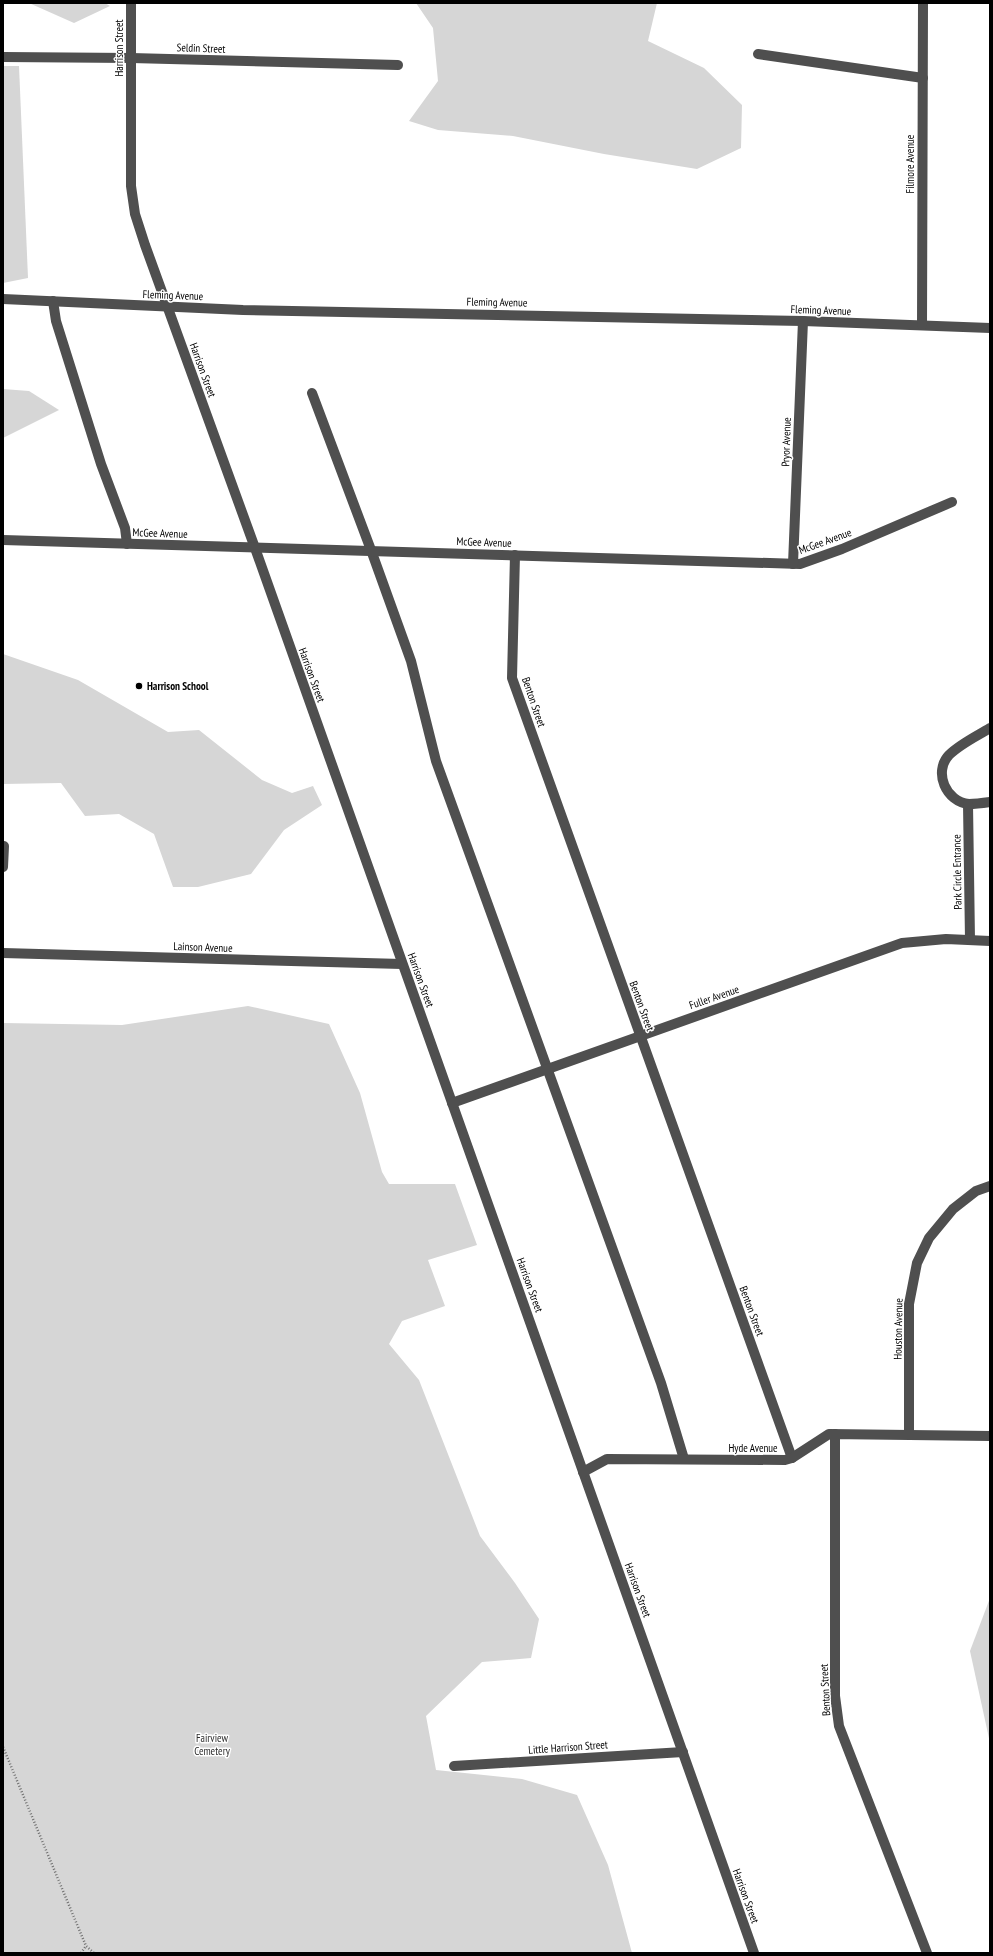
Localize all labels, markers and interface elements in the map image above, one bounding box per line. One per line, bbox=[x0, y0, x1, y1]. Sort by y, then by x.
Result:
street label: Harrison Street bbox=[112, 19, 126, 77]
street label: Seldin Street bbox=[176, 40, 226, 56]
street label: Filmore Avenue bbox=[903, 134, 917, 193]
street label: Fleming Avenue bbox=[142, 287, 204, 303]
street label: Fleming Avenue bbox=[467, 294, 528, 310]
street label: Fleming Avenue bbox=[790, 302, 852, 318]
street label: Harrison Street bbox=[187, 341, 219, 399]
street label: Pryor Avenue bbox=[778, 417, 794, 467]
street label: McGee Avenue bbox=[132, 525, 188, 541]
street label: McGee Avenue bbox=[797, 525, 854, 557]
street label: McGee Avenue bbox=[456, 534, 512, 550]
street label: Harrison Street bbox=[296, 646, 328, 704]
street label: Benton Street bbox=[519, 675, 549, 729]
place label: Harrison School bbox=[147, 679, 209, 693]
marker: Harrison School bbox=[134, 681, 144, 691]
street label: Park Circle Entrance bbox=[949, 834, 965, 910]
street label: Lainson Avenue bbox=[173, 939, 233, 955]
street label: Harrison Street bbox=[405, 951, 437, 1009]
street label: Benton Street bbox=[626, 979, 658, 1033]
street label: Fuller Avenue bbox=[687, 982, 741, 1012]
street label: Harrison Street bbox=[514, 1256, 546, 1314]
street label: Benton Street bbox=[736, 1284, 768, 1338]
street label: Houston Avenue bbox=[890, 1298, 906, 1360]
street label: Hyde Avenue bbox=[728, 1441, 778, 1455]
street label: Harrison Street bbox=[622, 1561, 654, 1619]
street label: Benton Street bbox=[817, 1664, 833, 1716]
park label: Fairview Cemetery bbox=[194, 1731, 231, 1758]
street label: Little Harrison Street bbox=[528, 1737, 608, 1757]
street label: Harrison Street bbox=[730, 1867, 762, 1925]

